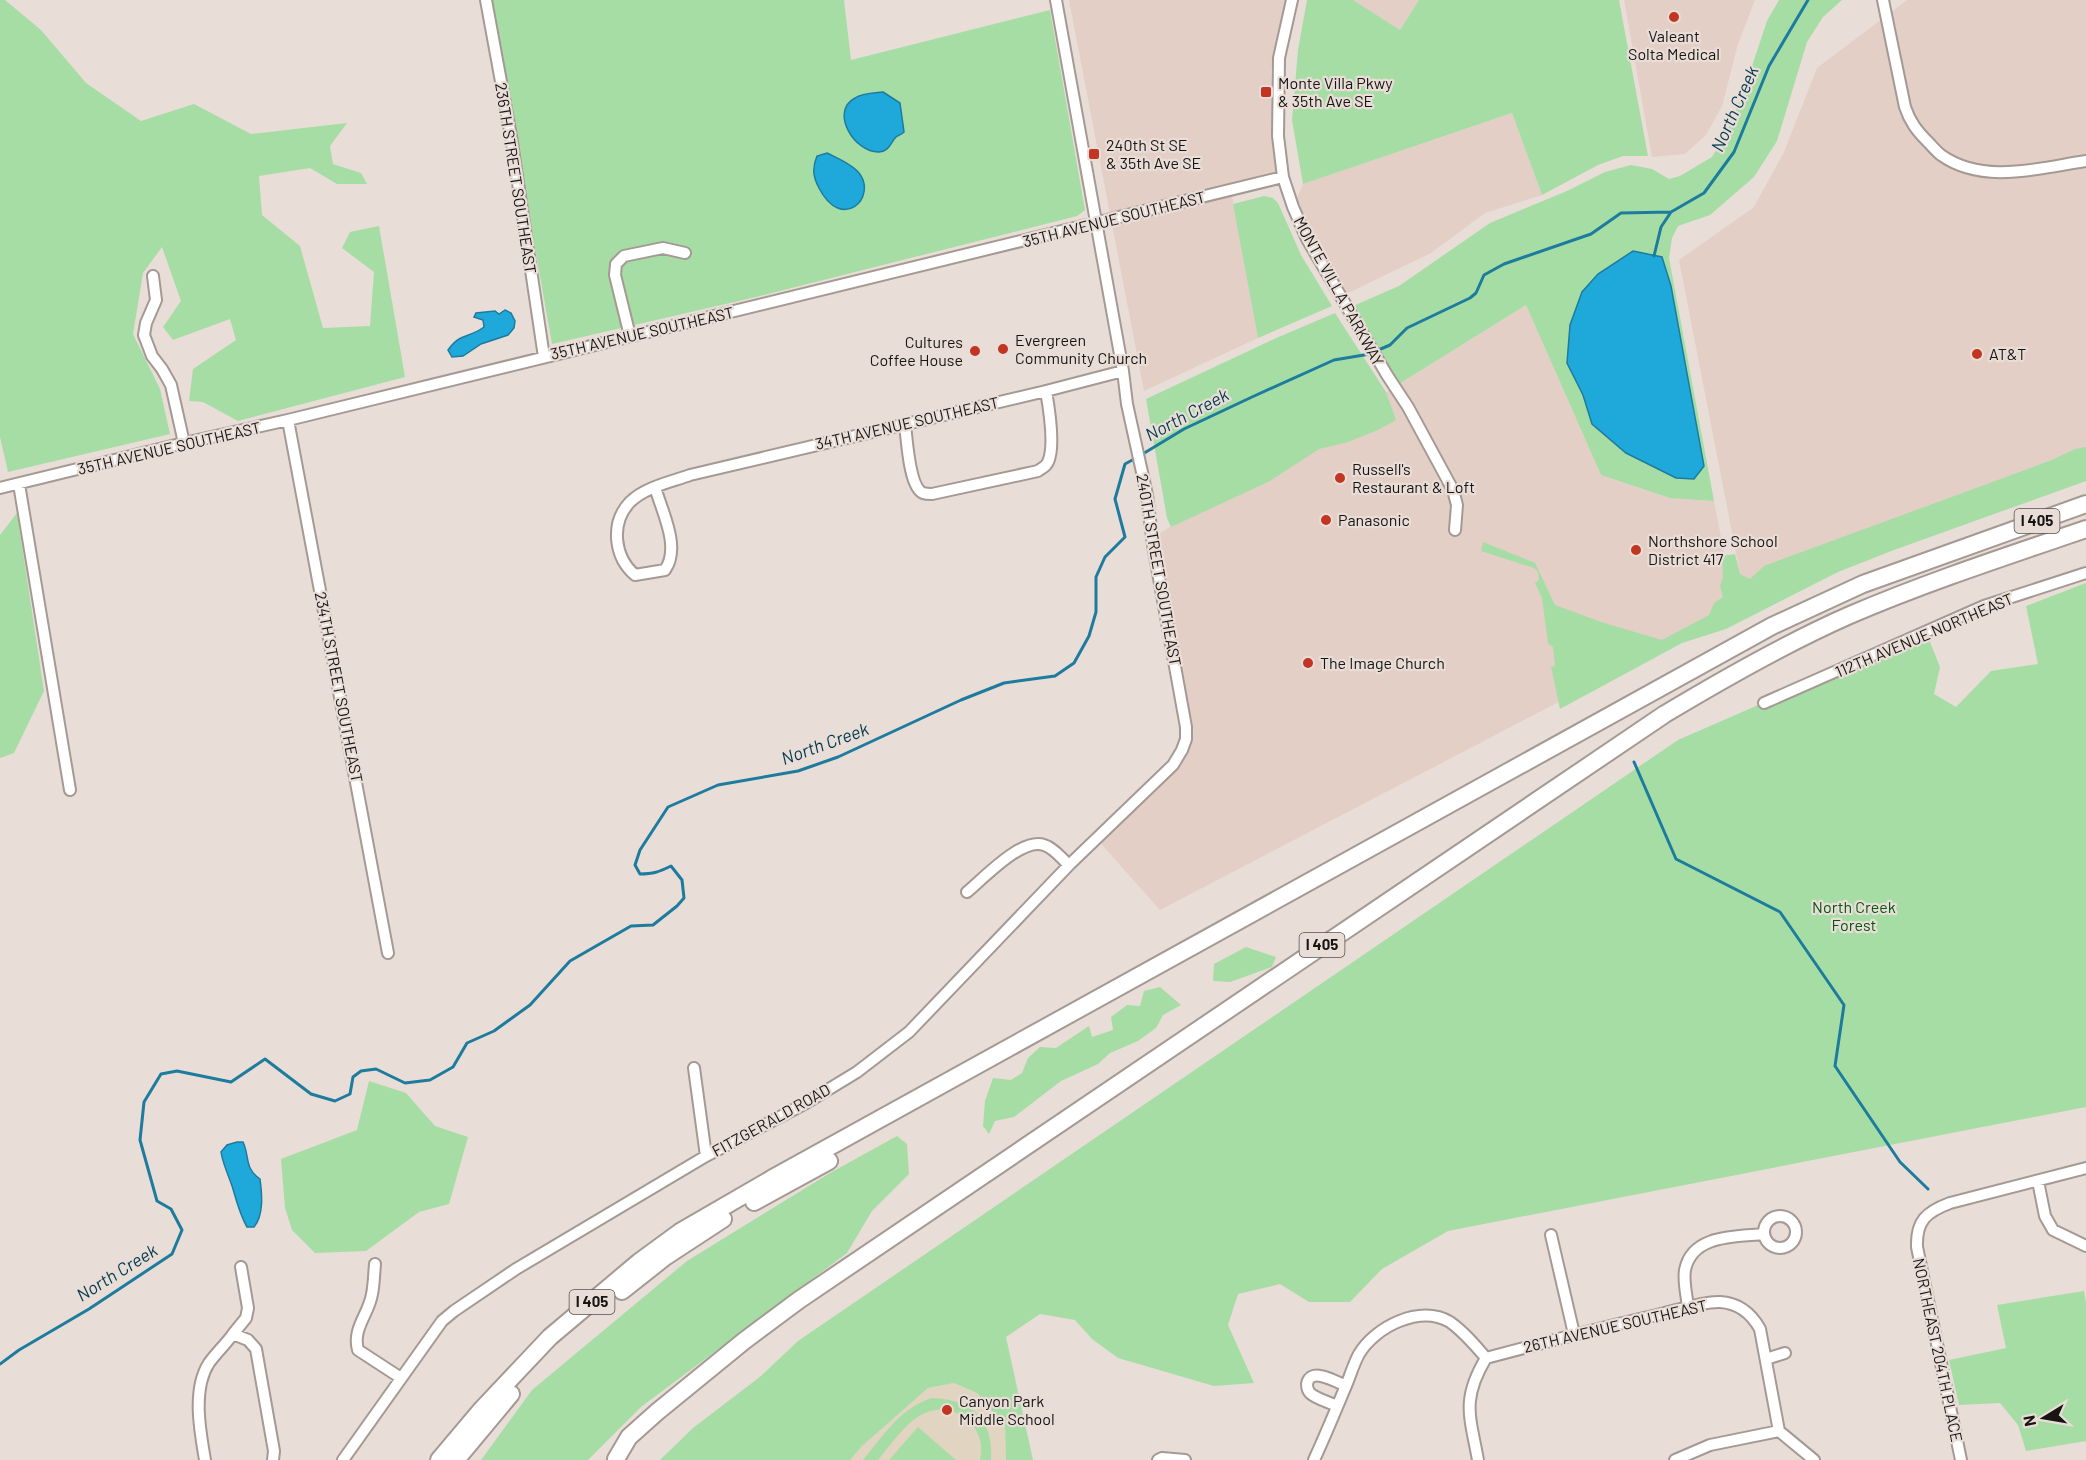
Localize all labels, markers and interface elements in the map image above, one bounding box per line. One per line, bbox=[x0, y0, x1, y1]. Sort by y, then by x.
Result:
marker: Valeant Solta Medical bbox=[1667, 10, 1681, 24]
place label: Valeant Solta Medical bbox=[1628, 26, 1720, 63]
water label: North Creek bbox=[1705, 62, 1763, 155]
place label: Monte Villa Pkwy & 35th Ave SE bbox=[1278, 73, 1393, 110]
street label: 236TH STREET SOUTHEAST bbox=[492, 81, 541, 275]
marker: Monte Villa Pkwy & 35th Ave SE bbox=[1259, 85, 1273, 99]
place label: 240th St SE & 35th Ave SE bbox=[1106, 135, 1201, 172]
marker: 240th St SE & 35th Ave SE bbox=[1087, 147, 1101, 161]
street label: 35TH AVENUE SOUTHEAST bbox=[1021, 187, 1207, 250]
street label: MONTE VILLA PARKWAY bbox=[1290, 213, 1388, 369]
street label: 35TH AVENUE SOUTHEAST bbox=[549, 302, 735, 363]
place label: Evergreen Community Church bbox=[1015, 330, 1147, 367]
place label: Cultures Coffee House bbox=[870, 332, 963, 369]
marker: Evergreen Community Church bbox=[996, 342, 1010, 356]
marker: Cultures Coffee House bbox=[968, 344, 982, 358]
place label: AT&T bbox=[1989, 344, 2026, 363]
marker: AT&T bbox=[1970, 347, 1984, 361]
water label: North Creek bbox=[1141, 383, 1232, 445]
street label: 34TH AVENUE SOUTHEAST bbox=[813, 392, 1001, 453]
street label: 35TH AVENUE SOUTHEAST bbox=[76, 417, 262, 478]
place label: Russell's Restaurant & Loft bbox=[1352, 459, 1475, 496]
marker: Russell's Restaurant & Loft bbox=[1333, 471, 1347, 485]
street label: 240TH STREET SOUTHEAST bbox=[1133, 472, 1186, 668]
road number: I 405 bbox=[2014, 509, 2060, 533]
place label: Panasonic bbox=[1338, 510, 1410, 529]
marker: Panasonic bbox=[1319, 513, 1333, 527]
place label: Northshore School District 417 bbox=[1648, 531, 1778, 568]
marker: Northshore School District 417 bbox=[1629, 543, 1643, 557]
street label: 112TH AVENUE NORTHEAST bbox=[1832, 588, 2016, 681]
street label: 234TH STREET SOUTHEAST bbox=[312, 590, 367, 784]
place label: The Image Church bbox=[1320, 653, 1445, 672]
marker: The Image Church bbox=[1301, 656, 1315, 670]
water label: North Creek bbox=[778, 717, 872, 769]
park label: North Creek Forest bbox=[1812, 897, 1896, 934]
road number: I 405 bbox=[1300, 933, 1344, 957]
street label: FITZGERALD ROAD bbox=[708, 1079, 833, 1160]
water label: North Creek bbox=[72, 1238, 161, 1306]
street label: NORTHEAST 204TH PLACE bbox=[1910, 1256, 1967, 1444]
road number: I 405 bbox=[570, 1290, 614, 1314]
street label: 26TH AVENUE SOUTHEAST bbox=[1521, 1295, 1708, 1356]
north arrow bbox=[2014, 1388, 2074, 1448]
place label: Canyon Park Middle School bbox=[959, 1391, 1055, 1428]
marker: Canyon Park Middle School bbox=[940, 1403, 954, 1417]
text: N bbox=[2018, 1414, 2039, 1428]

